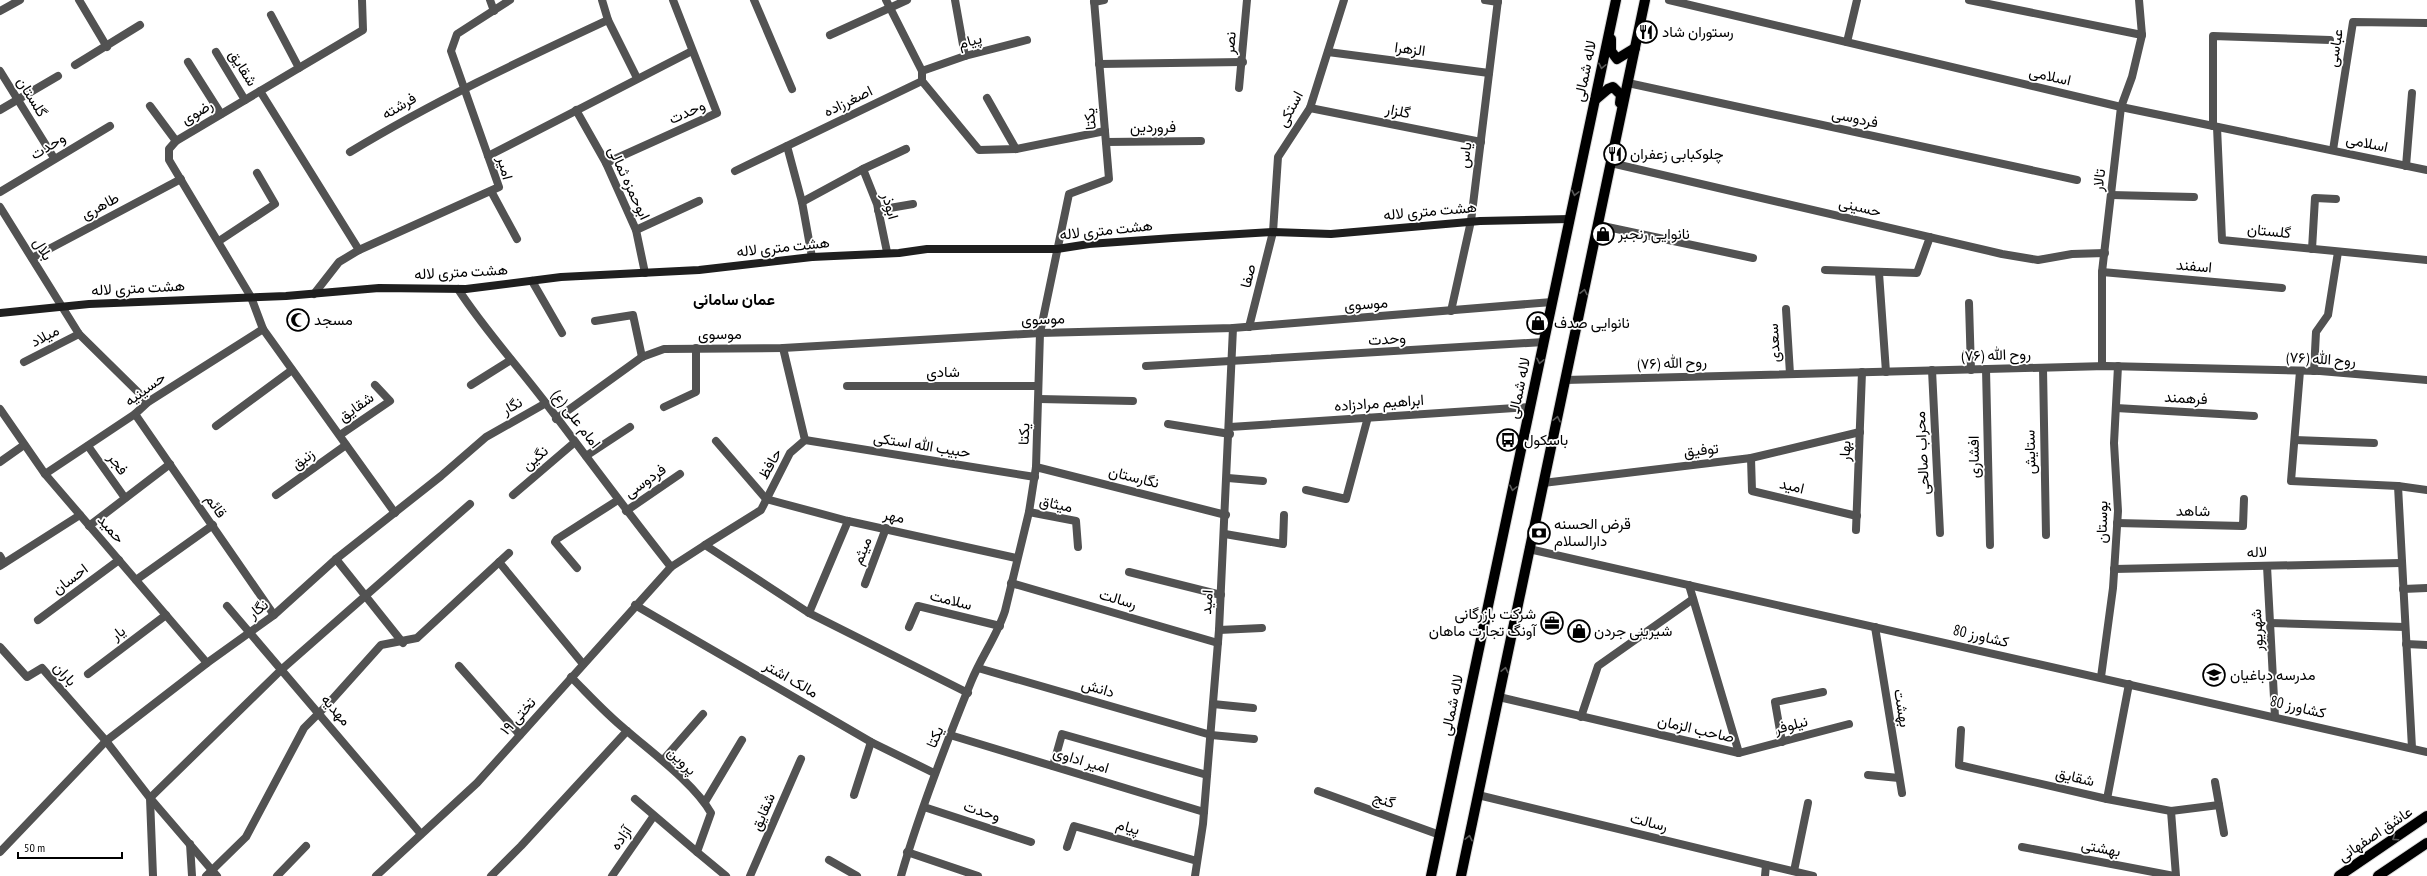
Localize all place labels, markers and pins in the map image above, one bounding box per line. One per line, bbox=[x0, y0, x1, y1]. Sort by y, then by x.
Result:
restaurant icon: رستوران شاد bbox=[1633, 19, 1659, 45]
place label: رستوران شاد bbox=[1662, 22, 1734, 41]
restaurant icon: چلوکبابی زعفران bbox=[1602, 141, 1628, 167]
place label: چلوکبابی زعفران bbox=[1630, 144, 1724, 164]
shop icon: نانوایی رنجبر bbox=[1590, 221, 1616, 247]
place label: نانوایی رنجبر bbox=[1617, 224, 1690, 244]
mosque icon: مسجد bbox=[285, 307, 311, 333]
place label: مسجد bbox=[314, 310, 353, 329]
shop icon: نانوایی صدف bbox=[1525, 310, 1551, 336]
place label: نانوایی صدف bbox=[1554, 313, 1630, 333]
bus stop icon: باسکول bbox=[1495, 427, 1521, 453]
place label: باسکول bbox=[1524, 430, 1568, 449]
place label: قرض الحسنه دارالسلام bbox=[1554, 514, 1631, 551]
bank icon: قرض الحسنه دارالسلام bbox=[1526, 520, 1552, 546]
place label: شرکت بازرگانی آونگ تجارت ماهان bbox=[1429, 604, 1538, 640]
office icon: شرکت بازرگانی آونگ تجارت ماهان bbox=[1539, 610, 1565, 636]
shop icon: شیرینی جردن bbox=[1566, 618, 1592, 644]
place label: شیرینی جردن bbox=[1594, 621, 1672, 641]
school or university icon: مدرسه دباغیان bbox=[2201, 662, 2227, 688]
place label: مدرسه دباغیان bbox=[2230, 665, 2316, 684]

